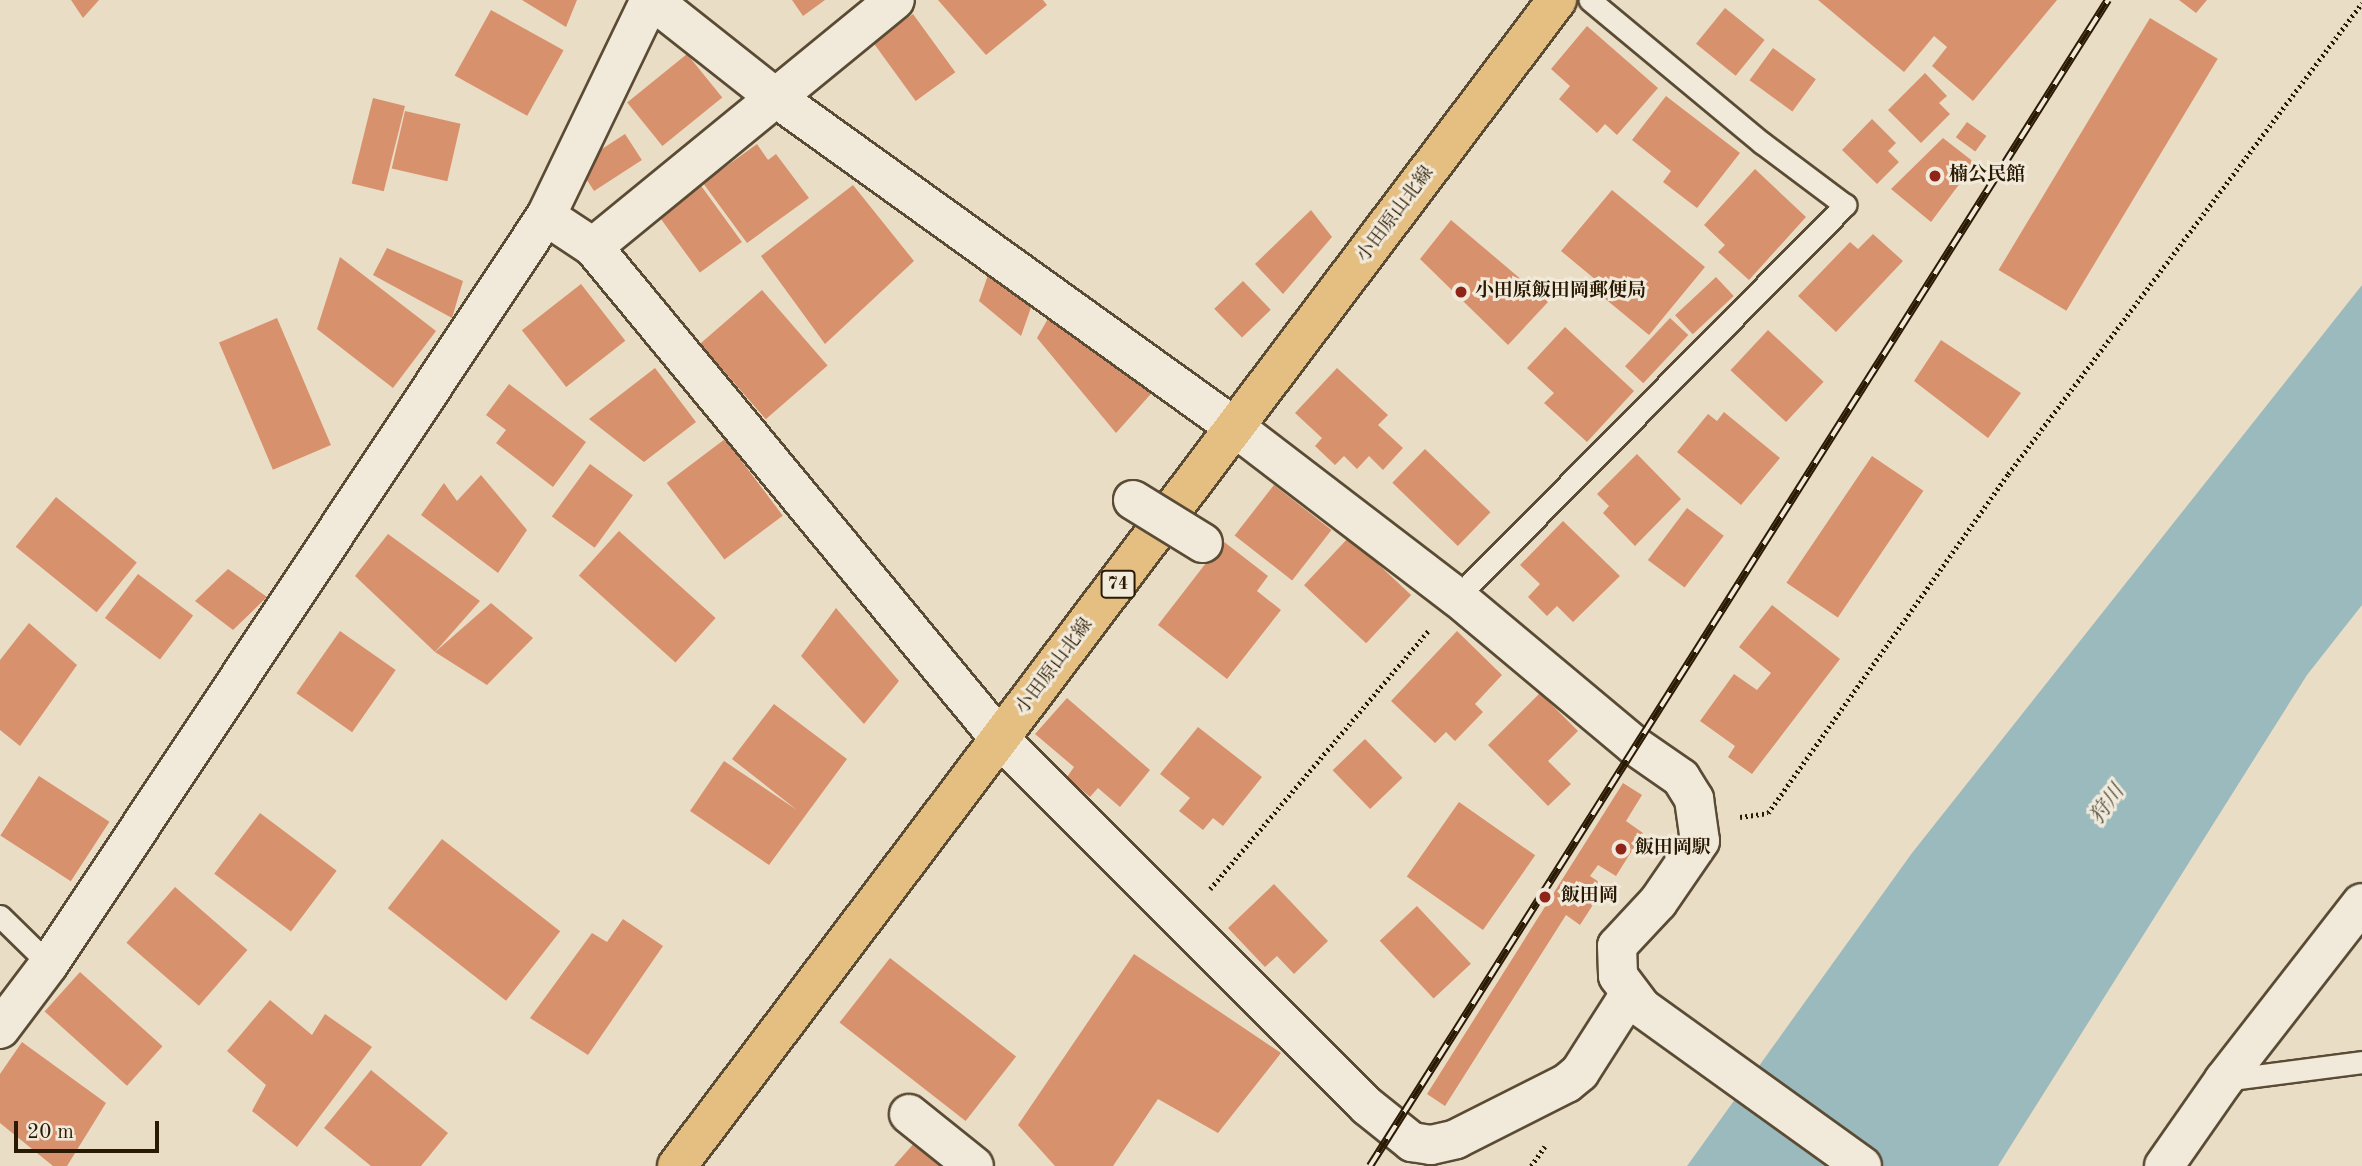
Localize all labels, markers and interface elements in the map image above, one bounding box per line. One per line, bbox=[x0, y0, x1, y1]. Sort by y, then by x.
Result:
street label: 小田原山北線 bbox=[1353, 163, 1439, 267]
place label: 楠公民館 bbox=[1949, 165, 2025, 187]
marker: 楠公民館 bbox=[1927, 168, 1943, 184]
place label: 小田原飯田岡郵便局 bbox=[1475, 281, 1646, 303]
marker: 小田原飯田岡郵便局 bbox=[1453, 284, 1469, 300]
road number: 74 bbox=[1100, 570, 1136, 598]
street label: 小田原山北線 bbox=[1012, 615, 1098, 719]
water label: 狩川 bbox=[2085, 781, 2131, 829]
place label: 飯田岡駅 bbox=[1635, 838, 1711, 860]
marker: 飯田岡駅 bbox=[1613, 841, 1629, 857]
place label: 飯田岡 bbox=[1561, 886, 1618, 908]
marker: 飯田岡 bbox=[1535, 887, 1555, 907]
scale bar bbox=[18, 1106, 163, 1150]
text: 20 m bbox=[27, 1122, 74, 1143]

